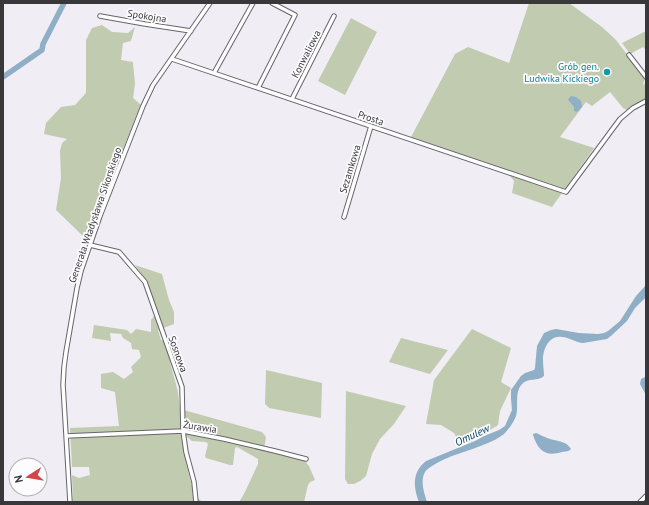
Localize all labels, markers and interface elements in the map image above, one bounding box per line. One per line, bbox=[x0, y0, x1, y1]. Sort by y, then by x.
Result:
street label: Spokojna bbox=[127, 7, 167, 25]
street label: Konwaliowa bbox=[288, 28, 324, 80]
place label: Grób gen. Ludwika Kickiego bbox=[524, 60, 599, 85]
marker: Grób gen. Ludwika Kickiego bbox=[602, 67, 612, 77]
street label: Prosta bbox=[356, 108, 386, 128]
street label: Sezamkowa bbox=[336, 143, 364, 195]
street label: Generała Władysława Sikorskiego bbox=[66, 145, 124, 285]
street label: Sosnowa bbox=[165, 334, 191, 374]
street label: Żurawia bbox=[182, 418, 218, 436]
water label: Omulew bbox=[452, 420, 493, 449]
north arrow bbox=[8, 457, 48, 497]
text: N bbox=[11, 474, 26, 484]

